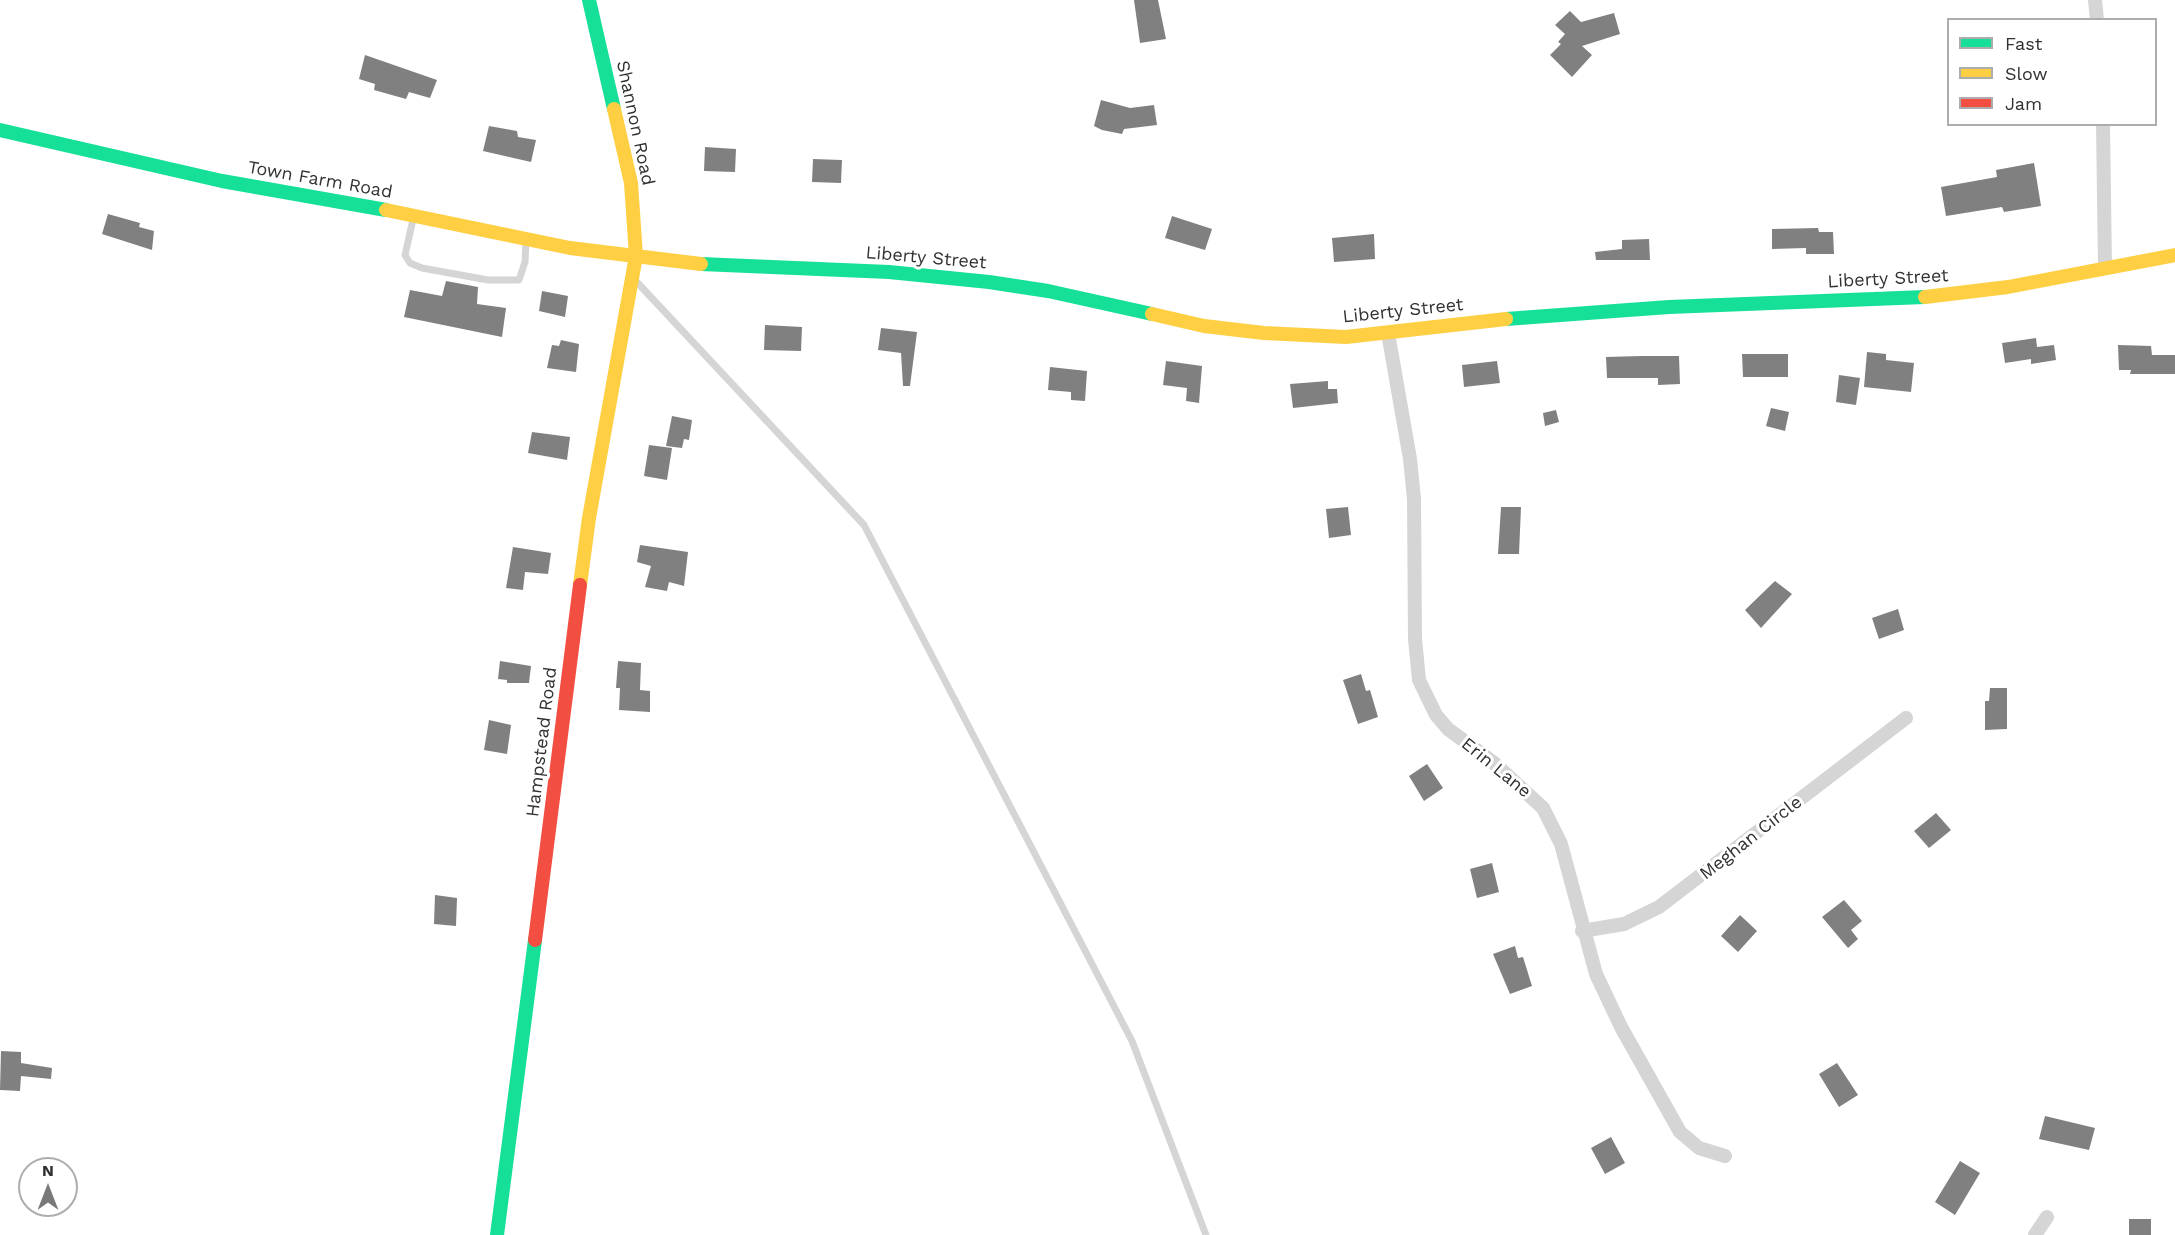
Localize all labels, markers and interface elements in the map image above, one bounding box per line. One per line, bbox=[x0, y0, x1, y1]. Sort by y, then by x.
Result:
legend bbox=[1947, 18, 2157, 126]
text: Fast bbox=[2005, 33, 2042, 54]
street label: Shannon Road bbox=[611, 59, 659, 187]
text: Slow bbox=[2005, 63, 2048, 84]
text: Jam bbox=[2005, 93, 2042, 114]
street label: Town Farm Road bbox=[246, 157, 394, 203]
street label: Liberty Street bbox=[865, 242, 987, 274]
street label: Liberty Street bbox=[1827, 265, 1949, 293]
street label: Liberty Street bbox=[1342, 294, 1464, 328]
street label: Hampstead Road bbox=[522, 666, 562, 818]
street label: Erin Lane bbox=[1457, 733, 1535, 803]
street label: Meghan Circle bbox=[1696, 791, 1806, 885]
north arrow bbox=[18, 1157, 78, 1217]
text: N bbox=[42, 1161, 54, 1180]

